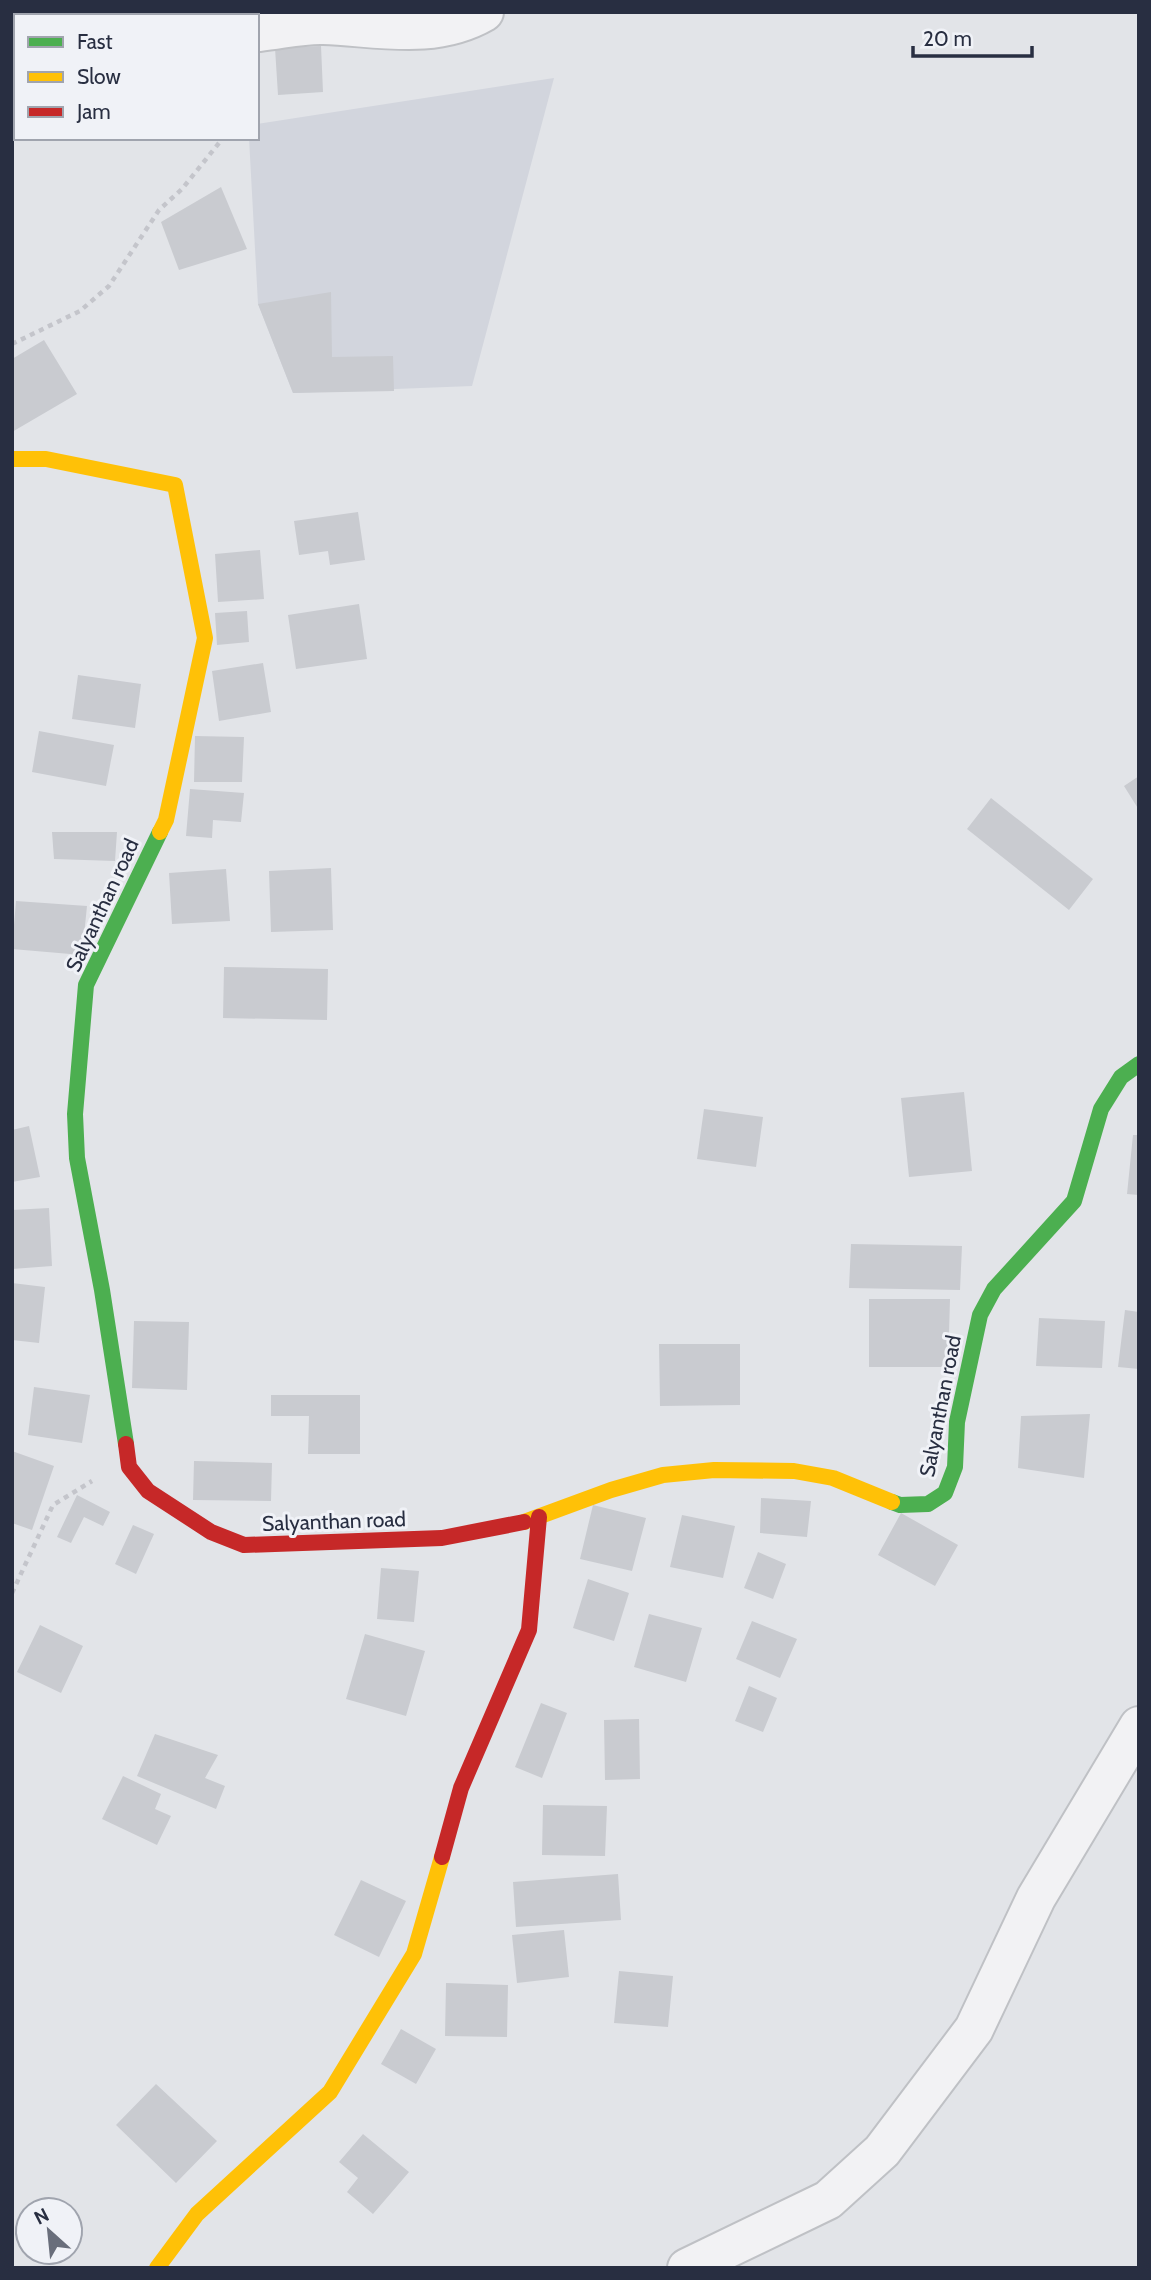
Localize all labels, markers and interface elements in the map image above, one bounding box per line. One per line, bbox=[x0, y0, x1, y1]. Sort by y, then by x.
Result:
legend bbox=[14, 14, 259, 140]
scale bar bbox=[913, 14, 1032, 58]
text: 20 m bbox=[923, 26, 972, 51]
text: Fast bbox=[77, 29, 113, 54]
text: Slow bbox=[77, 64, 121, 89]
text: Jam bbox=[76, 99, 111, 124]
street label: Salyanthan road bbox=[60, 834, 144, 976]
street label: Salyanthan road bbox=[914, 1333, 966, 1479]
street label: Salyanthan road bbox=[262, 1506, 406, 1536]
north arrow bbox=[14, 2196, 84, 2266]
text: N bbox=[30, 2203, 53, 2230]

